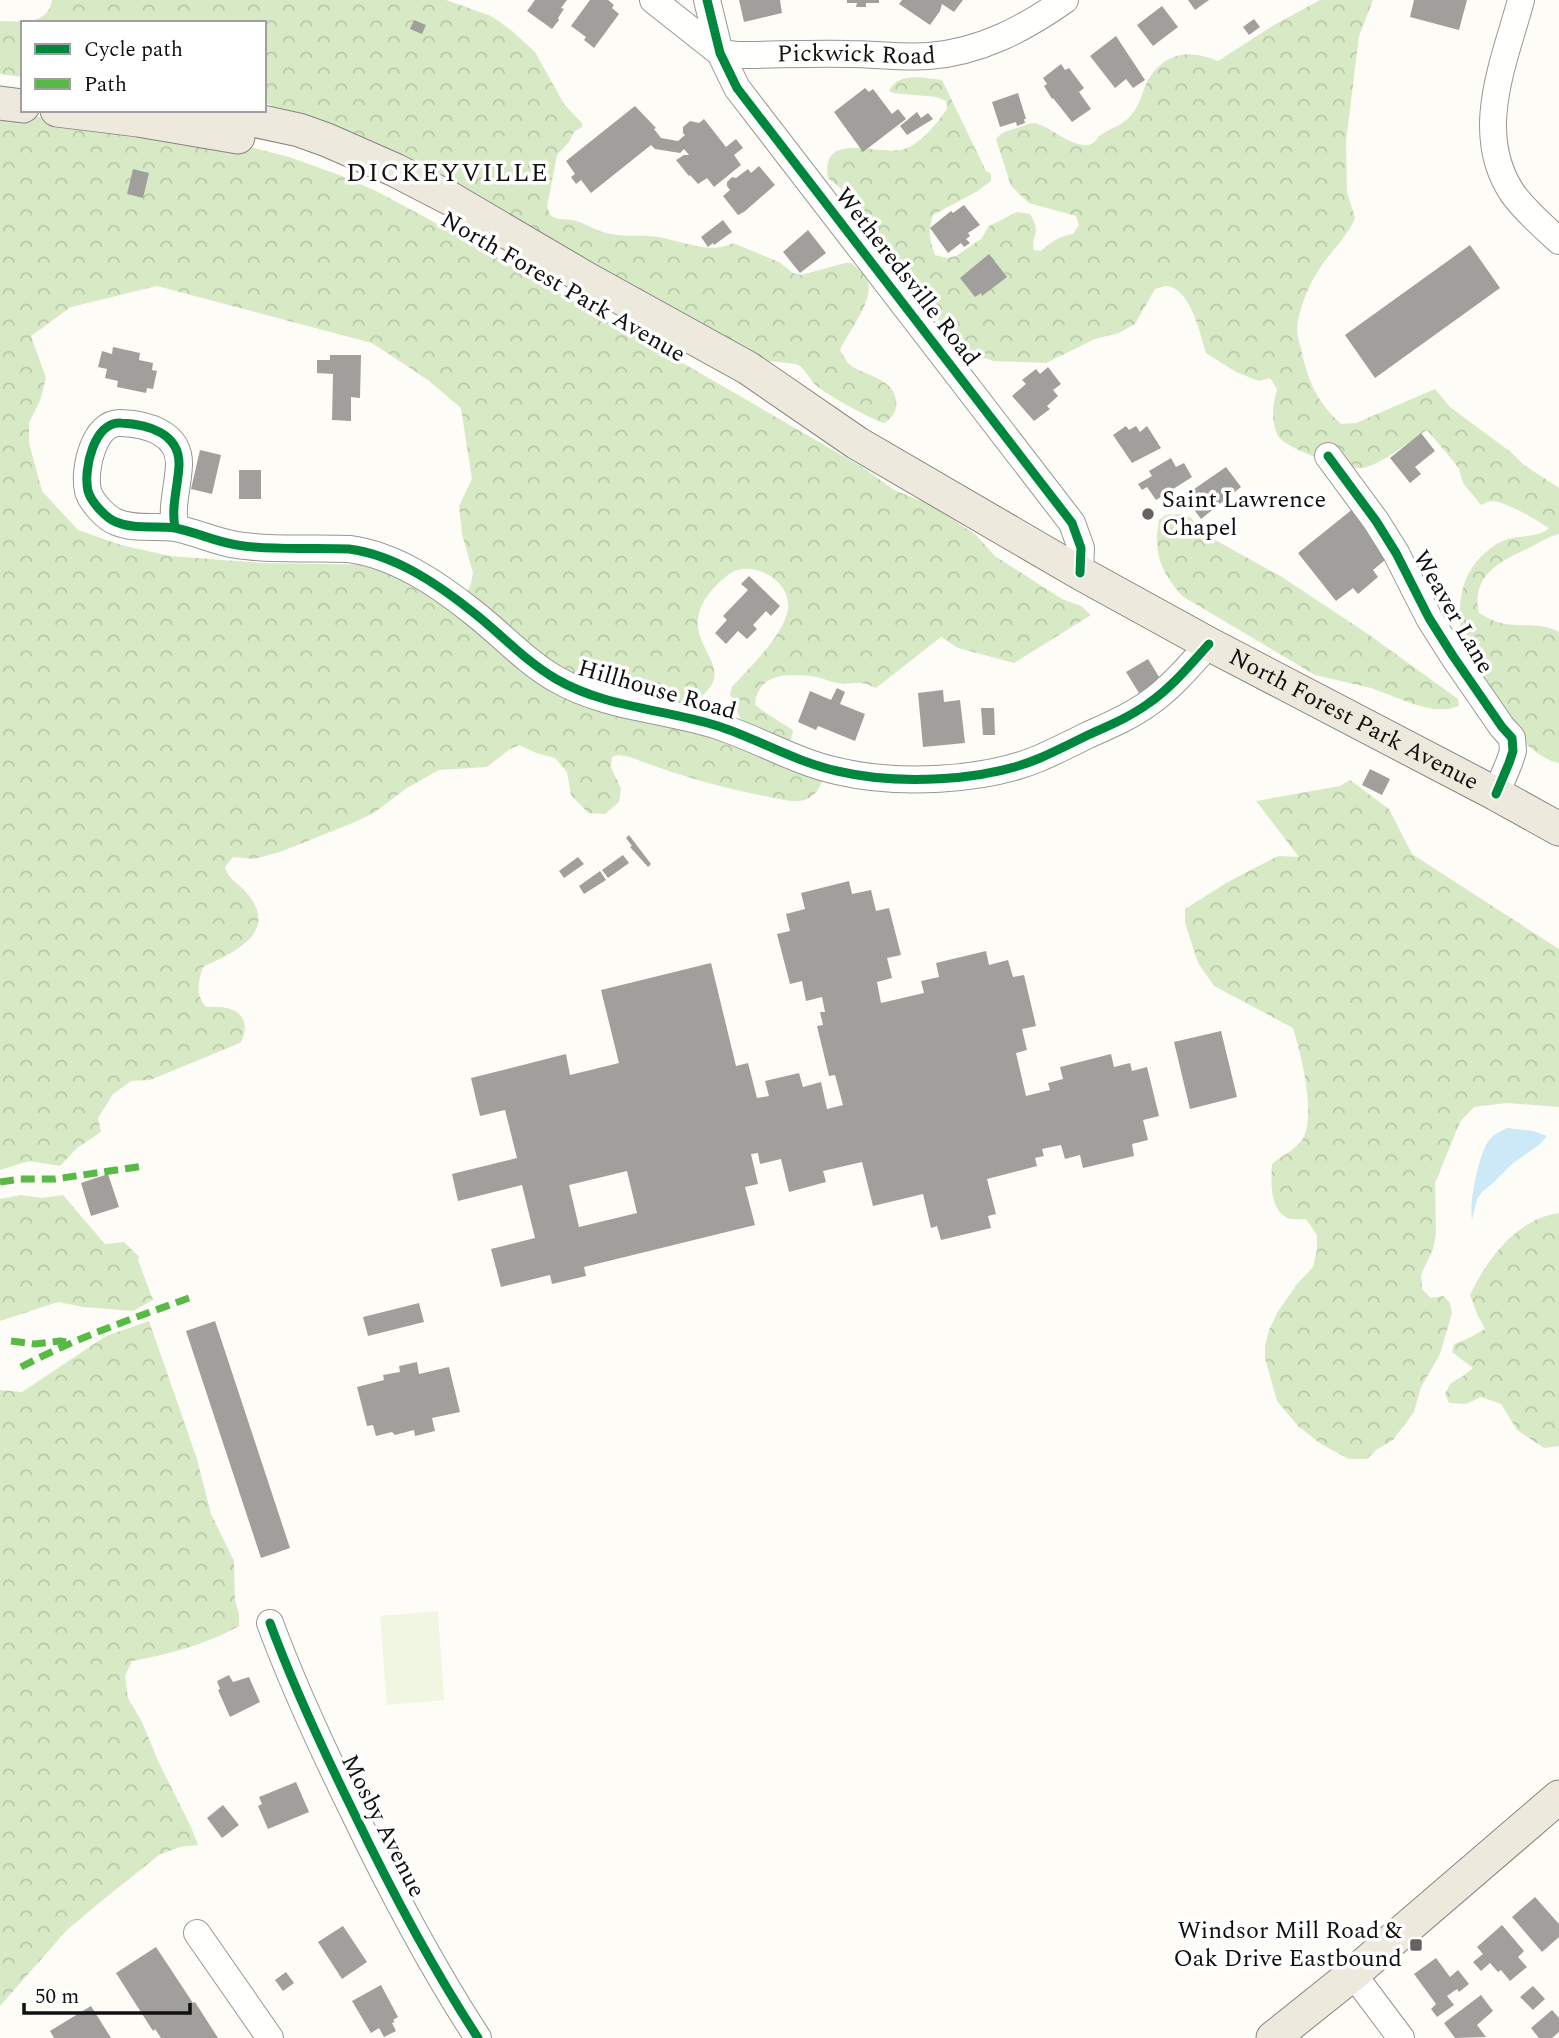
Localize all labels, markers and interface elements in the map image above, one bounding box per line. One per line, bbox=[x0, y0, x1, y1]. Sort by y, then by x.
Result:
legend bbox=[21, 21, 266, 112]
text: Cycle path bbox=[84, 34, 183, 66]
street label: Pickwick Road bbox=[777, 36, 937, 75]
text: Path bbox=[84, 69, 127, 101]
district label: DICKEYVILLE bbox=[346, 153, 550, 193]
street label: Wetheredsville Road bbox=[826, 180, 988, 374]
street label: North Forest Park Avenue bbox=[434, 202, 692, 372]
place label: Saint Lawrence Chapel bbox=[1162, 482, 1326, 546]
marker: Saint Lawrence Chapel bbox=[1140, 506, 1156, 522]
street label: Weaver Lane bbox=[1403, 543, 1503, 681]
street label: North Forest Park Avenue bbox=[1222, 639, 1485, 800]
street label: Hillhouse Road bbox=[573, 650, 741, 730]
street label: Mosby Avenue bbox=[331, 1748, 435, 1904]
place label: Windsor Mill Road & Oak Drive Eastbound bbox=[1173, 1913, 1402, 1977]
marker: Windsor Mill Road & Oak Drive Eastbound bbox=[1408, 1937, 1424, 1953]
scale bar bbox=[24, 1972, 191, 2016]
text: 50 m bbox=[35, 1981, 79, 2013]

